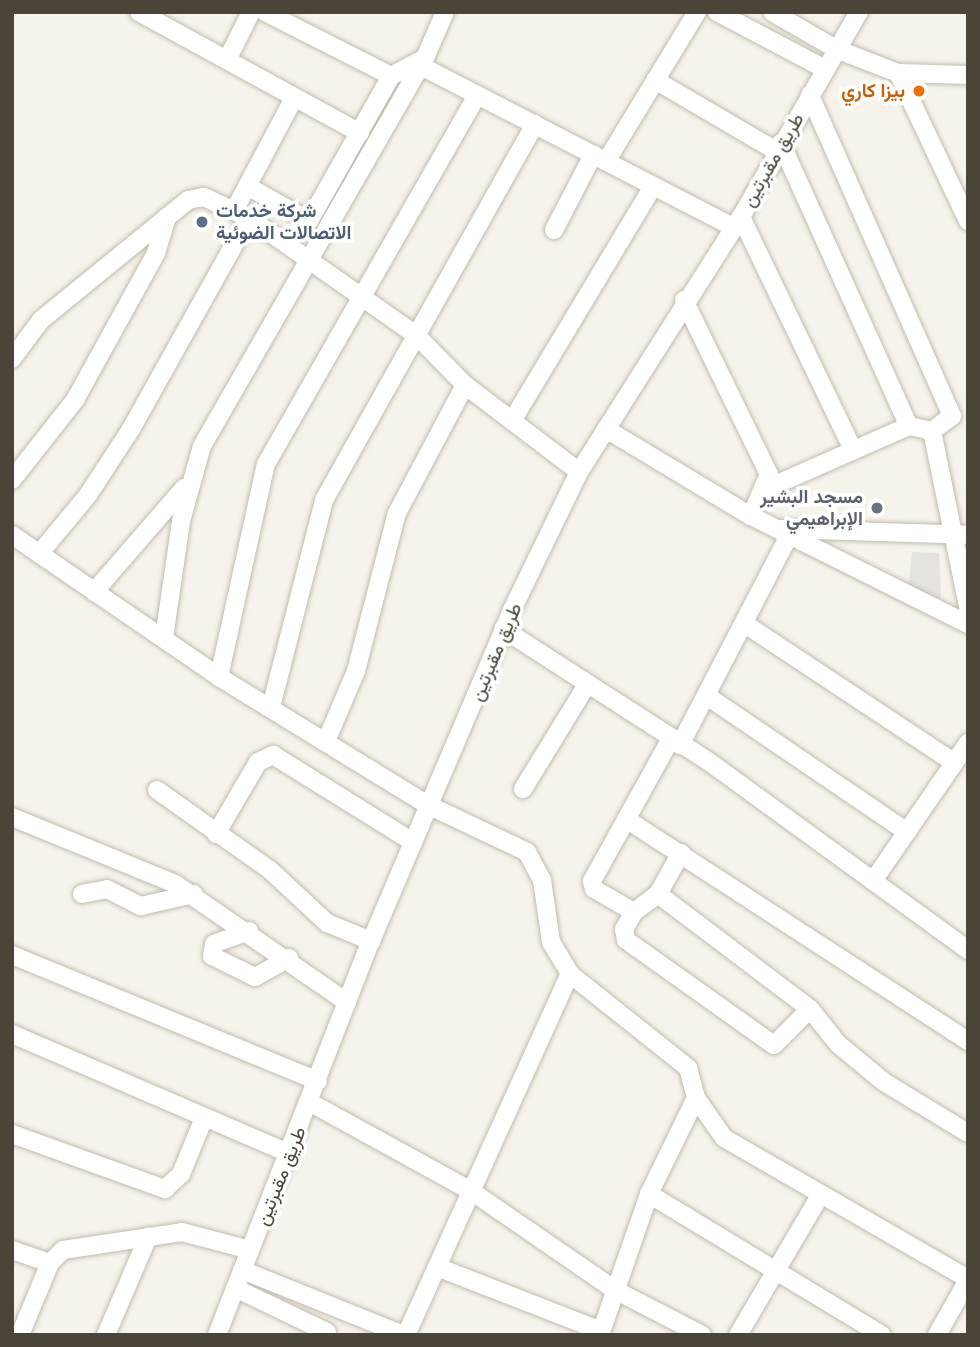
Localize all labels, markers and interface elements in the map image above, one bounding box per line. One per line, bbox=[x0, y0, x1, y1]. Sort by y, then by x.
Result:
place label: بيزا كاري bbox=[841, 80, 905, 102]
marker: بيزا كاري bbox=[911, 83, 927, 99]
street label: طريق مقبرتين bbox=[737, 109, 809, 211]
place label: شركة خدمات الاتصالات الضوئية bbox=[216, 200, 351, 244]
marker: شركة خدمات الاتصالات الضوئية bbox=[194, 214, 210, 230]
place label: مسجد البشير الإبراهيمي bbox=[760, 486, 863, 530]
marker: مسجد البشير الإبراهيمي bbox=[869, 500, 885, 516]
street label: طريق مقبرتين bbox=[465, 599, 527, 705]
street label: طريق مقبرتين bbox=[251, 1123, 311, 1229]

